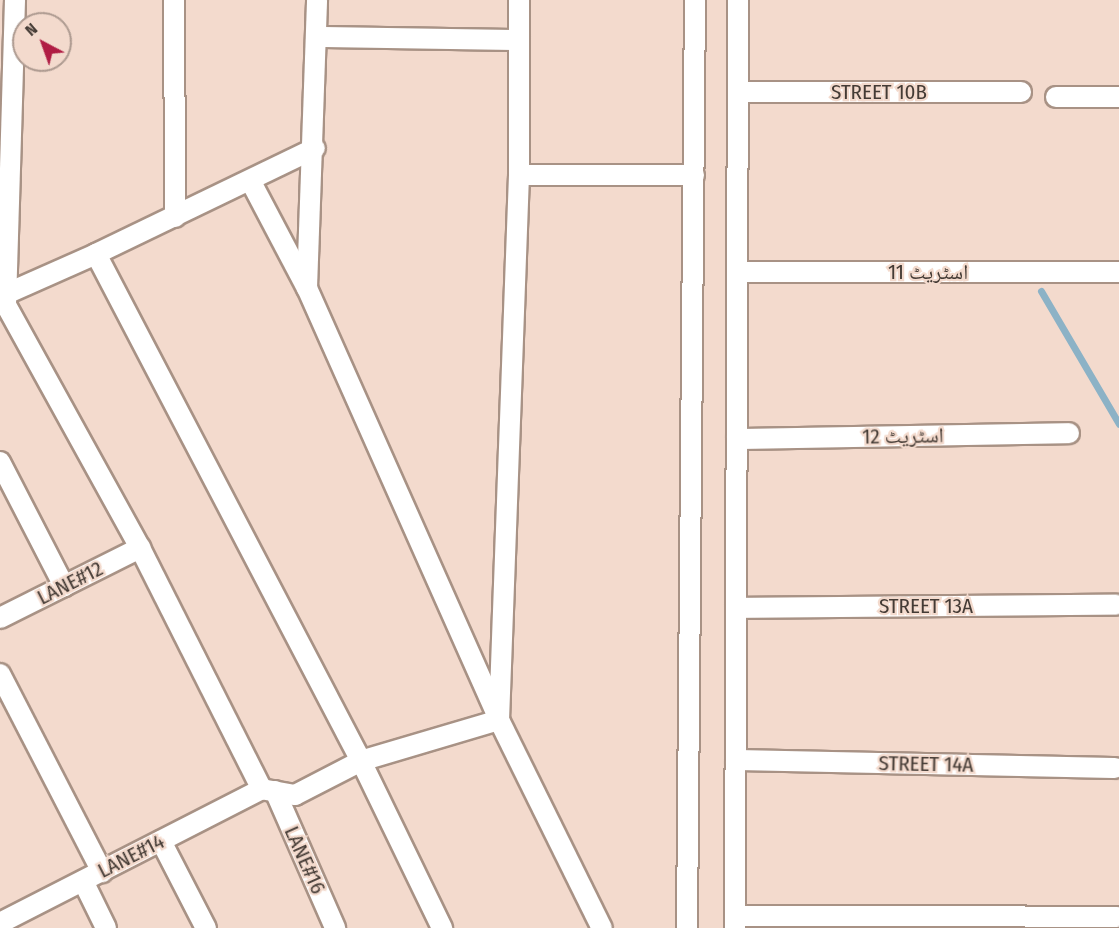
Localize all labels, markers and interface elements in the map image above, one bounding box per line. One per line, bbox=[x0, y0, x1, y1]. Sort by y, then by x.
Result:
north arrow bbox=[12, 12, 72, 72]
text: N bbox=[21, 19, 41, 40]
street label: STREET 10B bbox=[831, 79, 927, 105]
street label: اسٹریٹ 11 bbox=[888, 259, 968, 285]
street label: اسٹریٹ 12 bbox=[862, 423, 944, 449]
street label: LANE#12 bbox=[33, 556, 107, 610]
street label: STREET 13A bbox=[879, 593, 973, 619]
street label: STREET 14A bbox=[878, 751, 974, 777]
street label: LANE#16 bbox=[279, 822, 331, 898]
street label: LANE#14 bbox=[94, 829, 168, 883]

